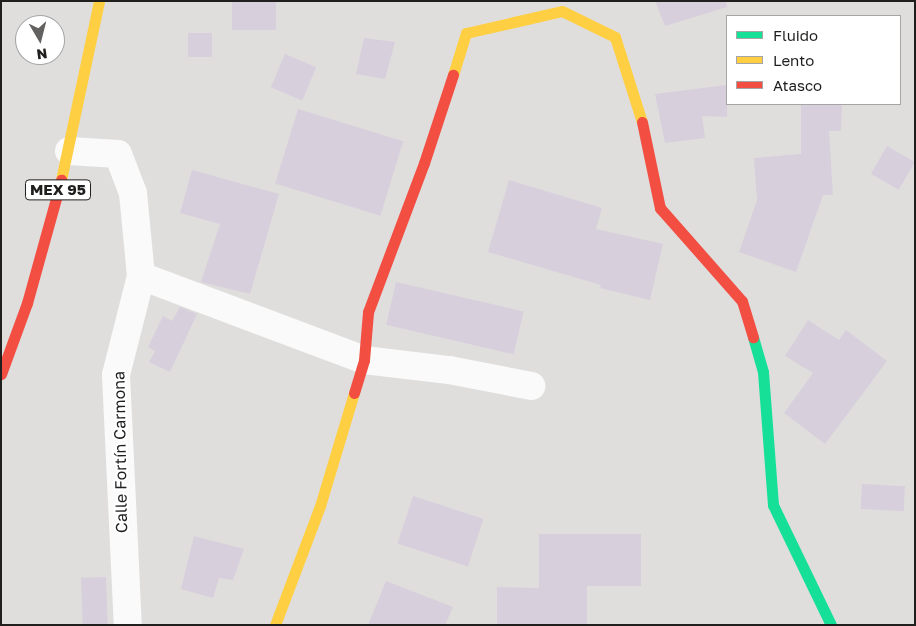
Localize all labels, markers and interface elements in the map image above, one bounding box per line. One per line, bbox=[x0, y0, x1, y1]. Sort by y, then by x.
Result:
north arrow bbox=[15, 15, 65, 65]
legend bbox=[726, 15, 901, 105]
text: Fluido bbox=[773, 26, 818, 44]
text: N bbox=[36, 45, 48, 64]
text: Lento bbox=[773, 51, 814, 69]
text: Atasco bbox=[773, 76, 822, 94]
road number: MEX 95 bbox=[24, 178, 92, 202]
street label: Calle Fortín Carmona bbox=[109, 371, 131, 533]

